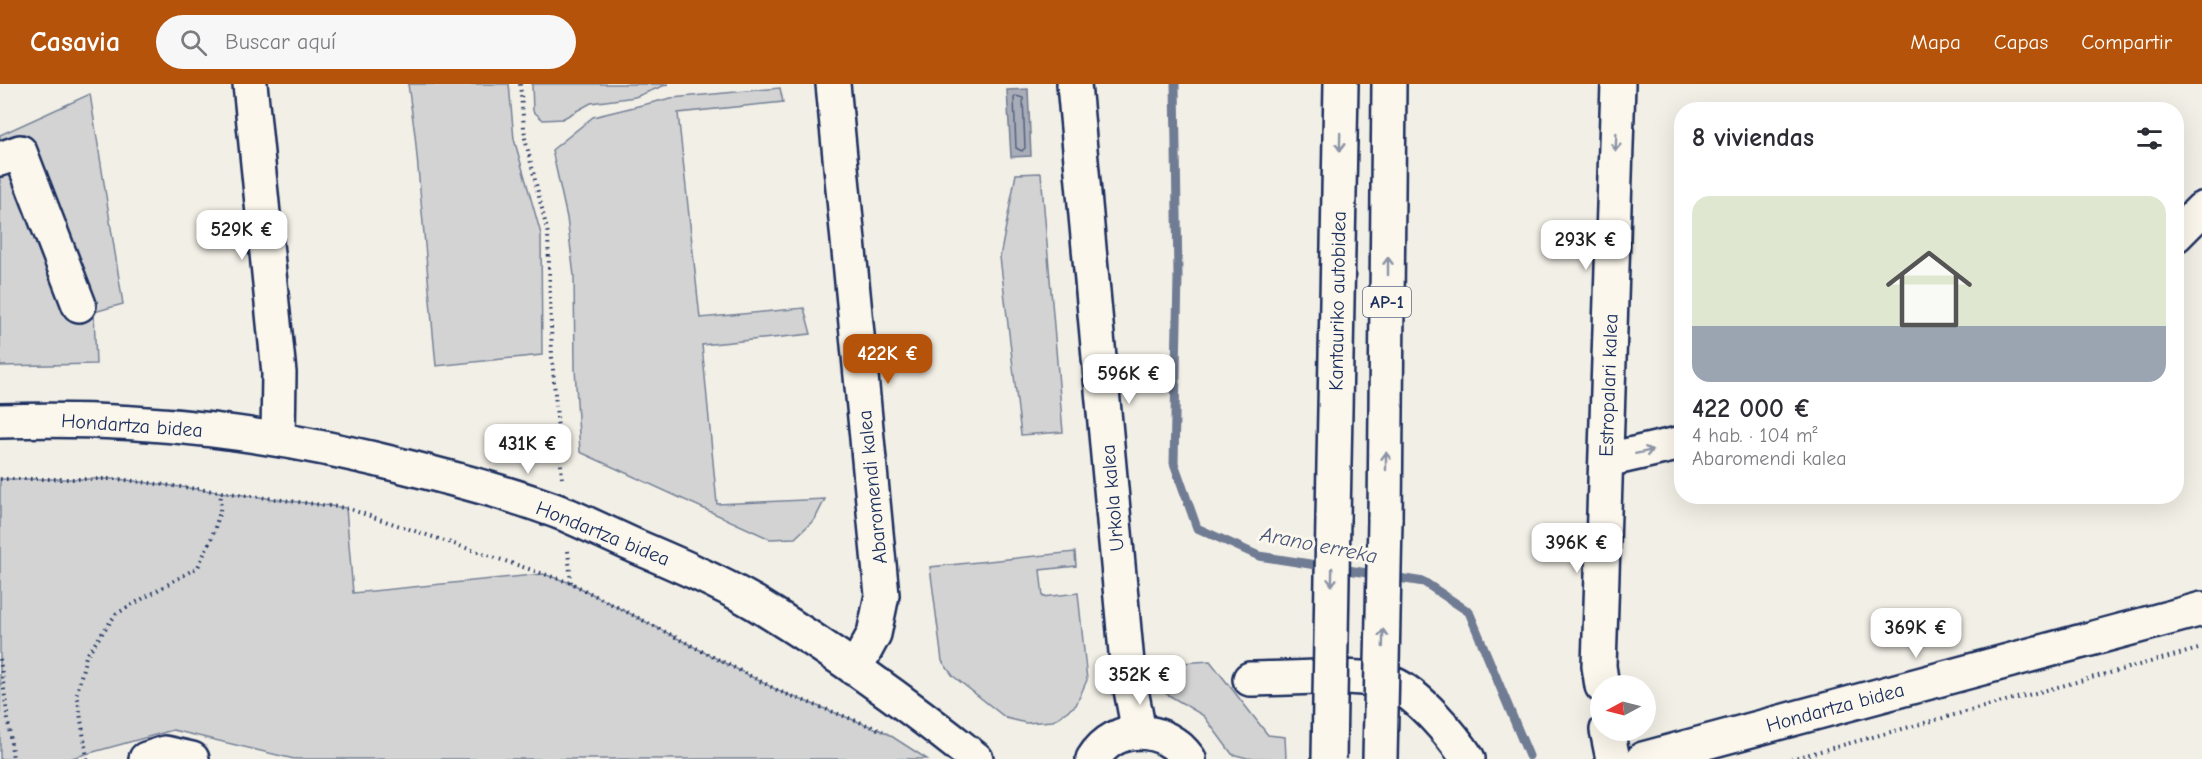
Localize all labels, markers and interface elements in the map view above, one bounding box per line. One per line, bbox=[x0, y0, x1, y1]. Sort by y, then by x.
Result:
search box bbox=[156, 15, 576, 69]
text: Casavia bbox=[30, 26, 120, 58]
icon: search bbox=[177, 26, 210, 59]
text: Buscar aquí bbox=[225, 29, 336, 55]
text: Mapa bbox=[1910, 30, 1961, 54]
text: Capas bbox=[1994, 30, 2048, 54]
text: Compartir bbox=[2081, 30, 2172, 54]
icon: filters bbox=[2133, 122, 2166, 155]
text: 8 viviendas bbox=[1692, 123, 1814, 153]
one-way arrow bbox=[1334, 132, 1345, 152]
one-way arrow bbox=[1610, 132, 1622, 152]
pin: 529K € bbox=[193, 210, 291, 261]
street label: Kantauriko autobidea bbox=[1324, 211, 1351, 391]
text: 529K € bbox=[210, 218, 274, 241]
pin: 293K € bbox=[1537, 220, 1635, 271]
text: 293K € bbox=[1555, 228, 1617, 251]
icon: home bbox=[1875, 235, 1983, 343]
one-way arrow bbox=[1382, 257, 1393, 277]
road number: AP-1 bbox=[1363, 287, 1411, 317]
street label: Estropalari kalea bbox=[1595, 313, 1622, 457]
pin: 422K € bbox=[839, 334, 937, 385]
text: 422K € bbox=[857, 342, 919, 365]
pin: 596K € bbox=[1080, 354, 1178, 405]
text: 596K € bbox=[1097, 362, 1161, 385]
text: 422 000 € bbox=[1692, 394, 1811, 424]
street label: Hondartza bidea bbox=[60, 409, 204, 442]
street label: Abaromendi kalea bbox=[853, 409, 892, 565]
pin: 431K € bbox=[479, 424, 577, 475]
text: 4 hab. · 104 m² bbox=[1692, 424, 1818, 447]
text: 431K € bbox=[498, 432, 558, 455]
street label: Urkola kalea bbox=[1096, 444, 1129, 552]
one-way arrow bbox=[1634, 446, 1653, 457]
text: Abaromendi kalea bbox=[1692, 447, 1847, 470]
one-way arrow bbox=[1380, 452, 1392, 472]
street label: Hondartza bidea bbox=[533, 496, 673, 571]
water label: Arano erreka bbox=[1257, 522, 1380, 568]
pin: 396K € bbox=[1528, 523, 1626, 574]
text: 396K € bbox=[1546, 531, 1608, 554]
one-way arrow bbox=[1326, 566, 1338, 586]
pin: 369K € bbox=[1867, 608, 1965, 659]
text: 369K € bbox=[1885, 616, 1947, 639]
one-way arrow bbox=[1377, 628, 1388, 648]
pin: 352K € bbox=[1091, 655, 1189, 706]
text: 352K € bbox=[1109, 663, 1171, 686]
north arrow bbox=[1590, 675, 1656, 741]
map controls bbox=[1590, 675, 1656, 741]
street label: Hondartza bidea bbox=[1764, 678, 1907, 737]

